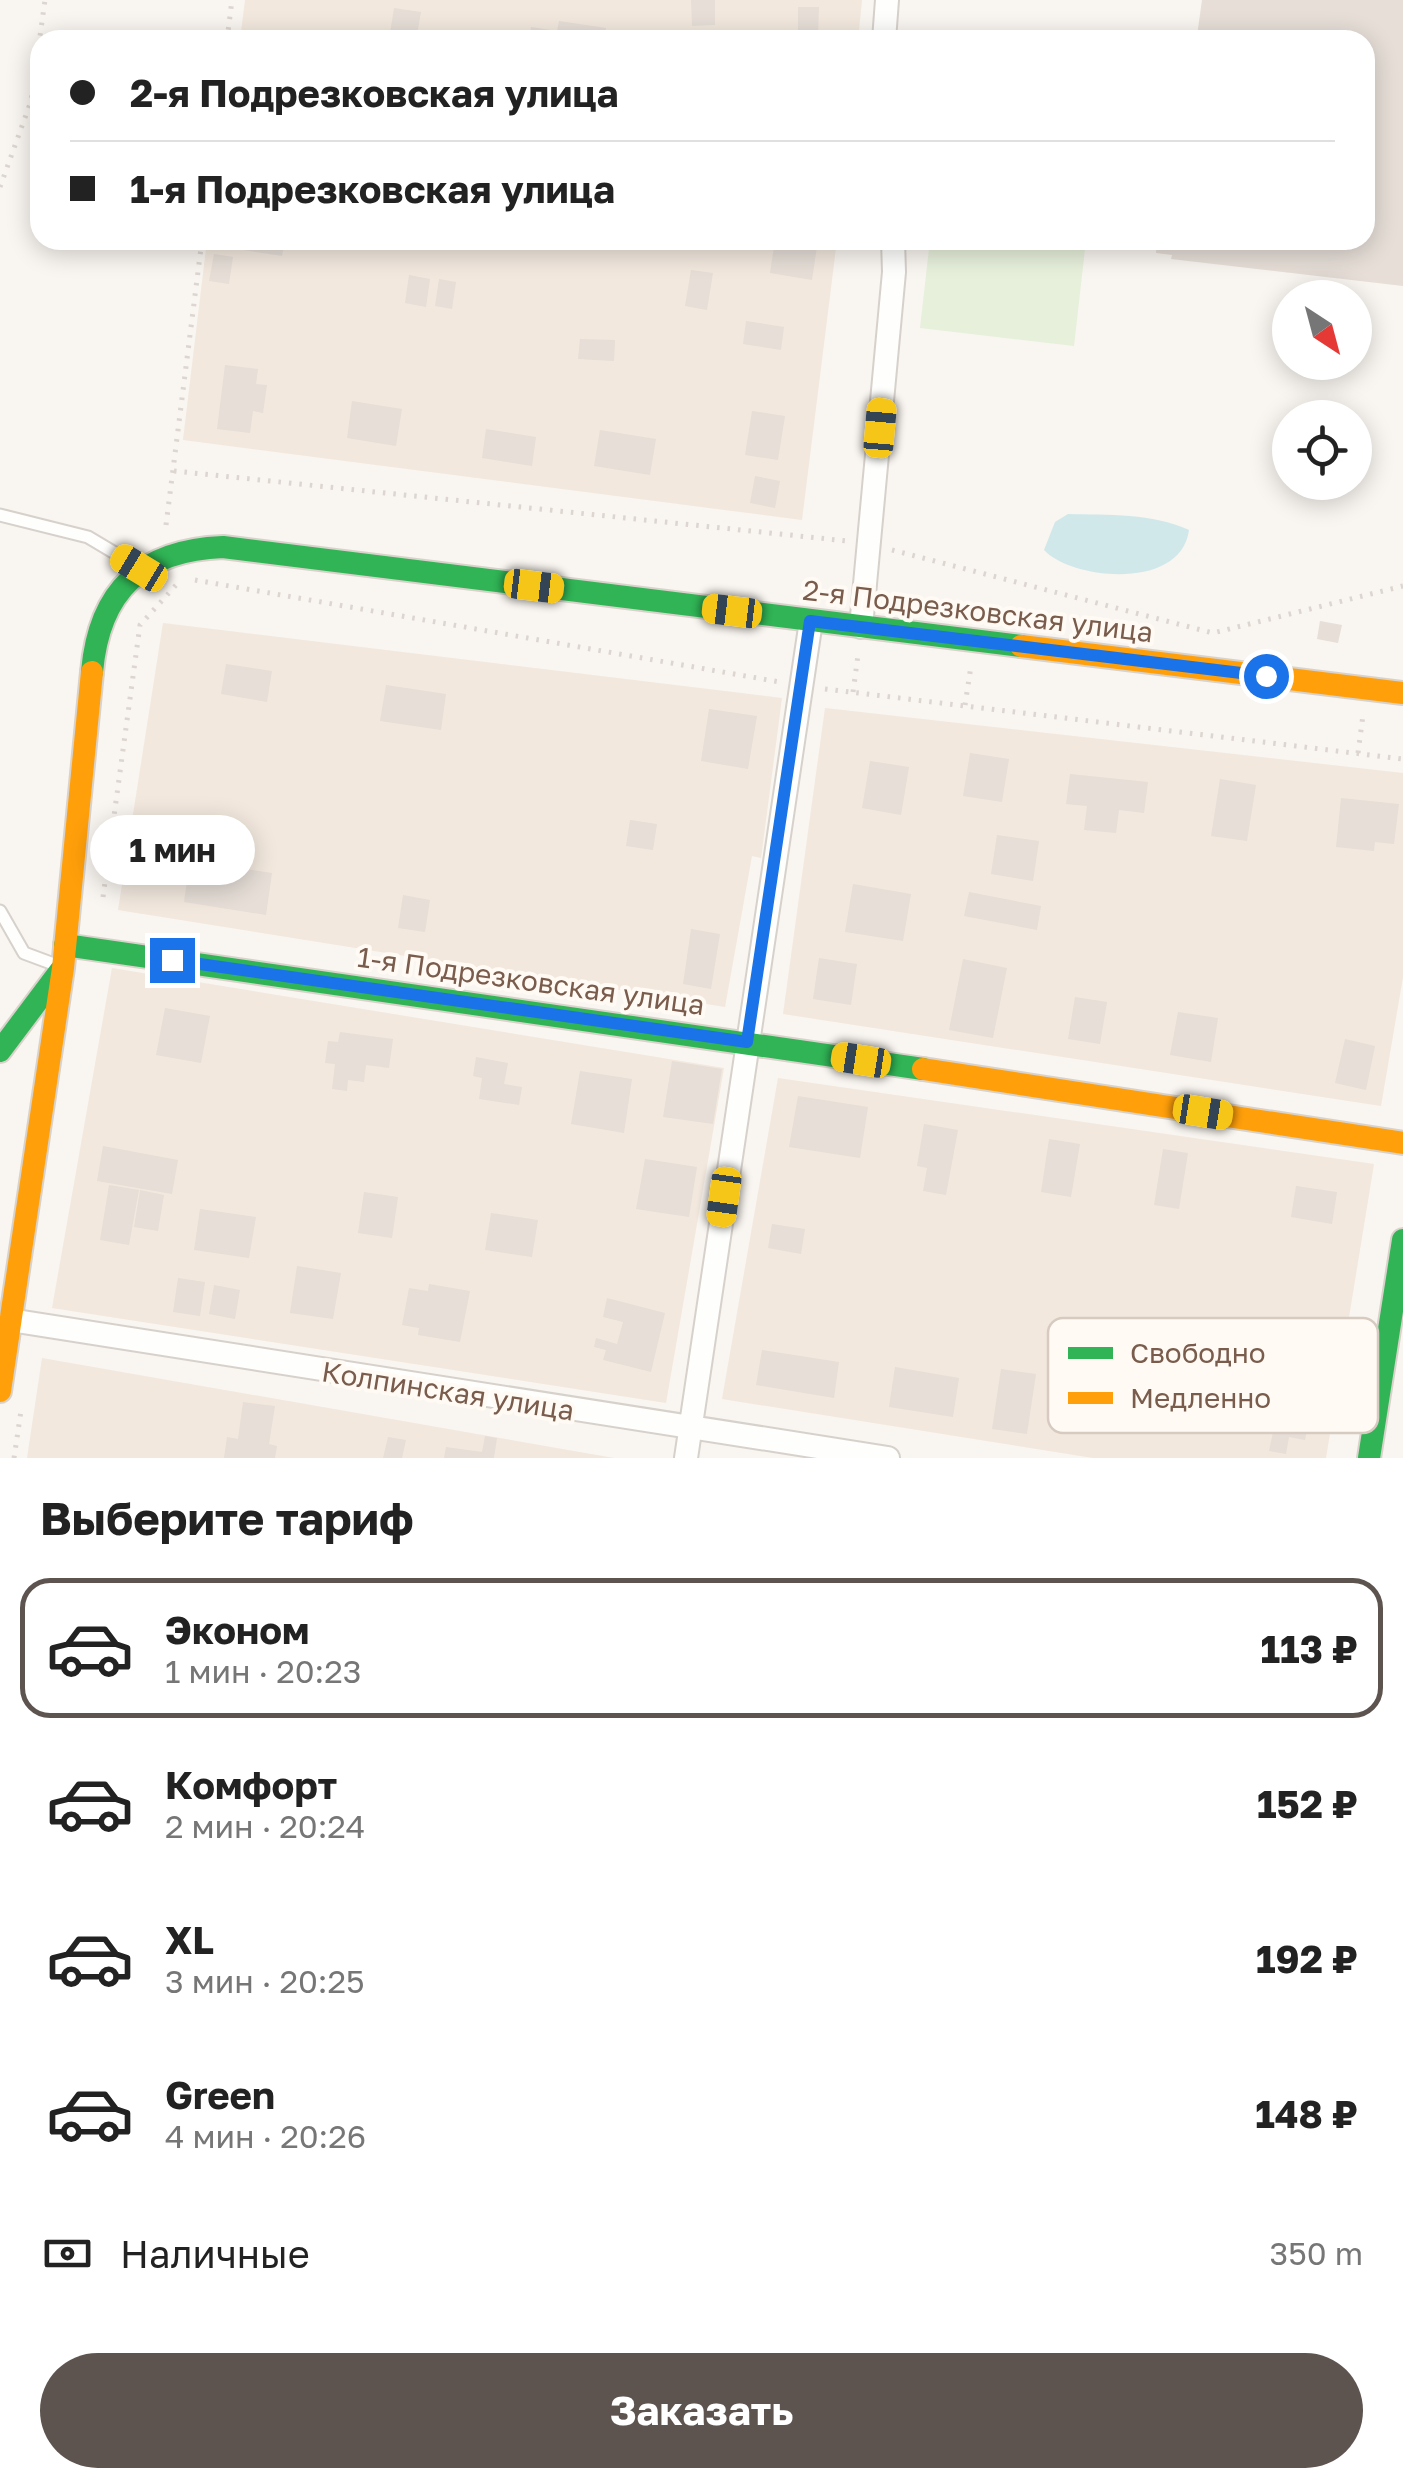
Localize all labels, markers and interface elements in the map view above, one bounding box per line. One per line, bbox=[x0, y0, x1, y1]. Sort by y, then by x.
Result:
text: 2-я Подрезковская улица bbox=[130, 70, 619, 115]
text: 1-я Подрезковская улица bbox=[130, 166, 615, 211]
north arrow bbox=[1272, 280, 1372, 380]
map controls bbox=[1272, 280, 1372, 500]
car bbox=[862, 397, 898, 459]
button: locate bbox=[1272, 400, 1372, 500]
car bbox=[106, 540, 172, 596]
car bbox=[502, 567, 566, 605]
street label: 2-я Подрезковская улица bbox=[801, 573, 1155, 648]
car bbox=[700, 592, 764, 630]
route start bbox=[1244, 654, 1289, 699]
callout: 1 мин bbox=[90, 815, 254, 885]
text: 1 мин bbox=[129, 831, 216, 869]
route end bbox=[150, 938, 195, 983]
street label: 1-я Подрезковская улица bbox=[356, 940, 707, 1021]
car bbox=[829, 1040, 893, 1080]
car bbox=[1171, 1092, 1235, 1132]
car bbox=[705, 1165, 743, 1229]
legend bbox=[1048, 1318, 1378, 1433]
text: Свободно bbox=[1130, 1336, 1266, 1369]
street label: Колпинская улица bbox=[320, 1354, 576, 1427]
text: Медленно bbox=[1130, 1381, 1271, 1414]
text: Выберите тариф bbox=[40, 1491, 414, 1545]
icon: car bbox=[45, 1603, 135, 1693]
text: Эконом bbox=[165, 1607, 309, 1652]
text: 113 ₽ bbox=[1261, 1626, 1358, 1671]
text: 1 мин · 20:23 bbox=[165, 1652, 361, 1690]
icon: car bbox=[45, 1758, 135, 1848]
text: Комфорт bbox=[165, 1762, 337, 1807]
text: 152 ₽ bbox=[1257, 1781, 1358, 1826]
text: 2 мин · 20:24 bbox=[165, 1807, 365, 1845]
icon: car bbox=[45, 1913, 135, 2003]
text: XL bbox=[165, 1917, 214, 1962]
text: 192 ₽ bbox=[1256, 1936, 1358, 1981]
text: 3 мин · 20:25 bbox=[165, 1962, 365, 2000]
icon: car bbox=[45, 2068, 135, 2158]
text: Green bbox=[165, 2072, 275, 2117]
text: 148 ₽ bbox=[1255, 2091, 1358, 2136]
text: 4 мин · 20:26 bbox=[165, 2117, 366, 2155]
icon: cash bbox=[40, 2226, 95, 2281]
text: Наличные bbox=[120, 2231, 310, 2276]
text: 350 m bbox=[1270, 2234, 1363, 2272]
button: Заказать bbox=[40, 2353, 1363, 2468]

